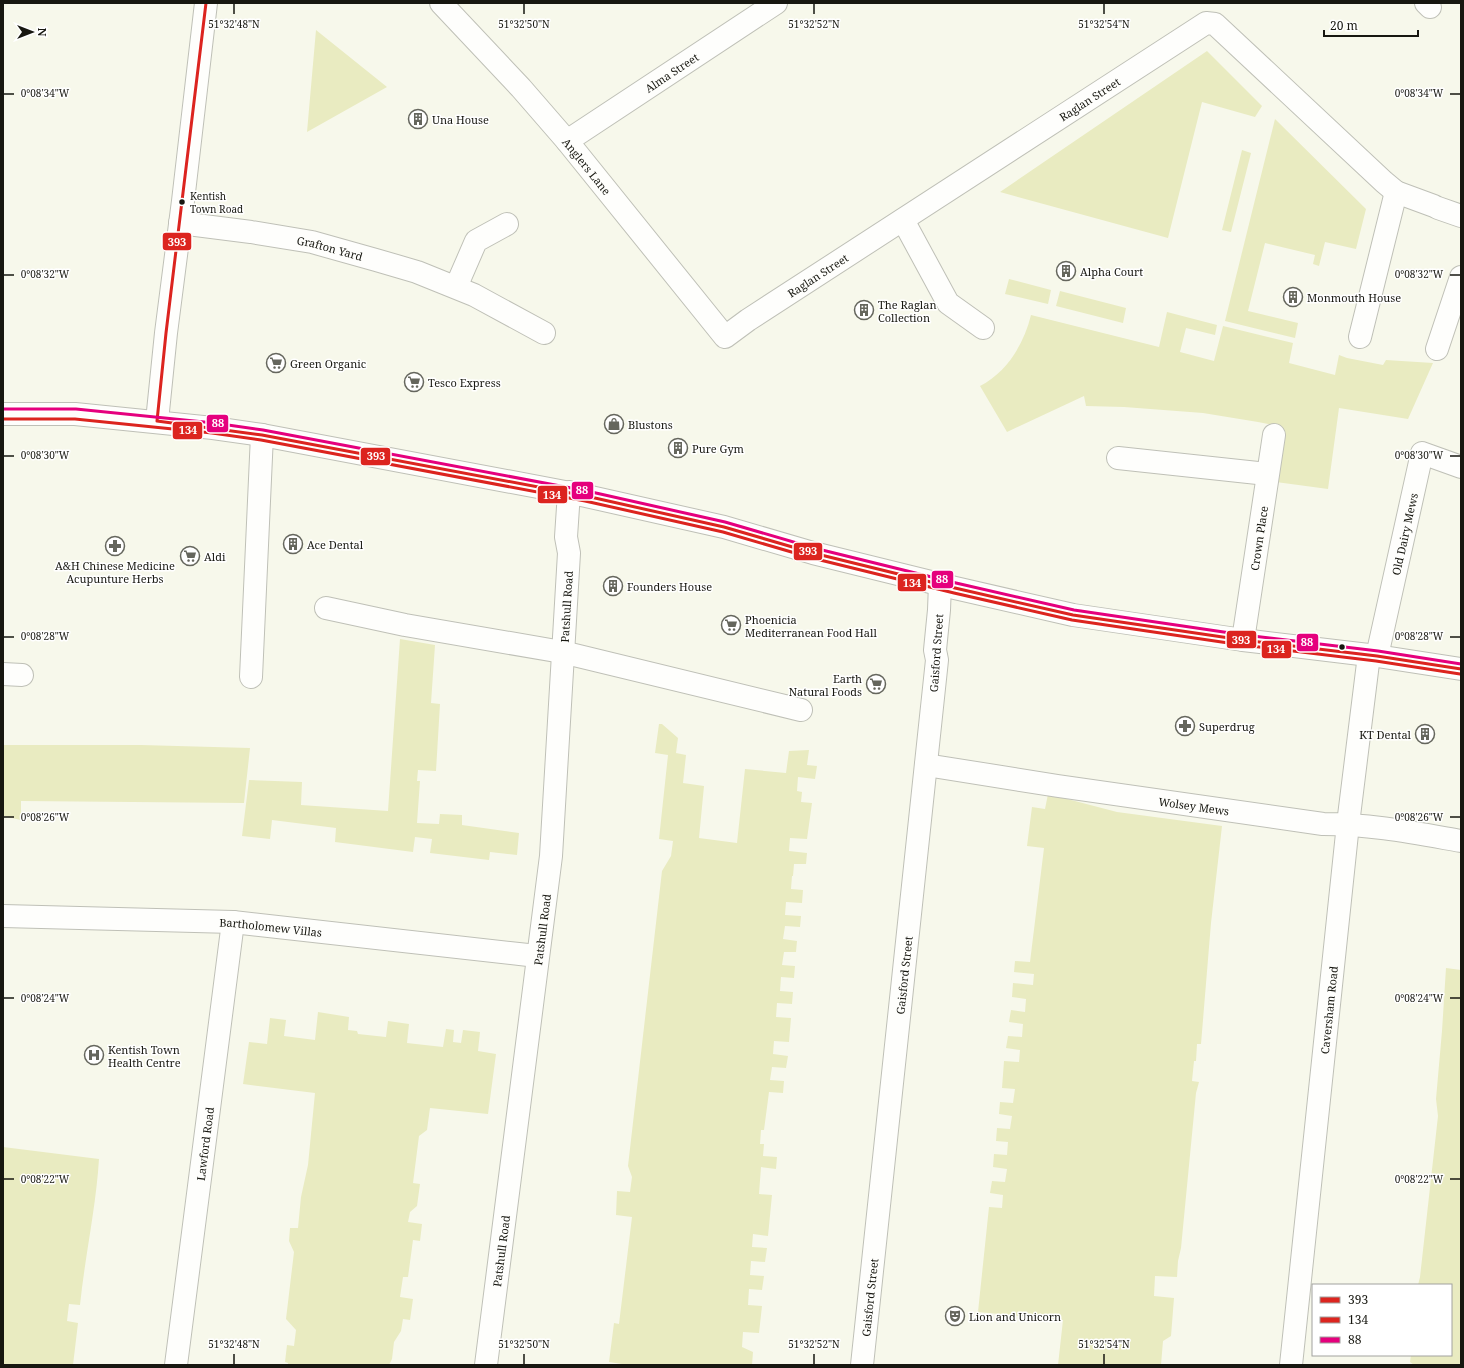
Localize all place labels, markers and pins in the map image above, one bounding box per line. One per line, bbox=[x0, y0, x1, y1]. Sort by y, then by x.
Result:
building icon: Una House bbox=[407, 108, 429, 130]
place label: Una House bbox=[432, 112, 489, 127]
place label: Kentish Town Road bbox=[190, 189, 243, 216]
marker: Kentish Town Road bbox=[177, 197, 187, 207]
building icon: Alpha Court bbox=[1055, 260, 1077, 282]
place label: Alpha Court bbox=[1080, 264, 1143, 279]
building icon: Monmouth House bbox=[1282, 286, 1304, 308]
place label: Monmouth House bbox=[1307, 290, 1401, 305]
place label: The Raglan Collection bbox=[878, 297, 937, 325]
building icon: The Raglan Collection bbox=[853, 299, 875, 321]
supermarket icon: Green Organic bbox=[265, 352, 287, 374]
place label: Green Organic bbox=[290, 356, 366, 371]
supermarket icon: Tesco Express bbox=[403, 371, 425, 393]
place label: Tesco Express bbox=[428, 375, 501, 390]
shop icon: Blustons bbox=[603, 413, 625, 435]
place label: Blustons bbox=[628, 417, 673, 432]
building icon: Pure Gym bbox=[667, 437, 689, 459]
place label: Pure Gym bbox=[692, 441, 745, 456]
building icon: Ace Dental bbox=[282, 533, 304, 555]
pharmacy icon: A&H Chinese Medicine Acupunture Herbs bbox=[104, 535, 126, 557]
place label: Ace Dental bbox=[307, 537, 364, 552]
supermarket icon: Aldi bbox=[179, 545, 201, 567]
place label: Aldi bbox=[204, 549, 226, 564]
place label: A&H Chinese Medicine Acupunture Herbs bbox=[55, 558, 175, 586]
building icon: Founders House bbox=[602, 575, 624, 597]
place label: Founders House bbox=[627, 579, 712, 594]
place label: Phoenicia Mediterranean Food Hall bbox=[745, 612, 877, 640]
supermarket icon: Phoenicia Mediterranean Food Hall bbox=[720, 614, 742, 636]
unlabelled marker bbox=[1337, 642, 1347, 652]
place label: Earth Natural Foods bbox=[789, 671, 862, 699]
supermarket icon: Earth Natural Foods bbox=[865, 673, 887, 695]
pharmacy icon: Superdrug bbox=[1174, 715, 1196, 737]
place label: Superdrug bbox=[1199, 719, 1255, 734]
building icon: KT Dental bbox=[1414, 723, 1436, 745]
place label: KT Dental bbox=[1359, 727, 1412, 742]
place label: Kentish Town Health Centre bbox=[108, 1042, 181, 1070]
hospital icon: Kentish Town Health Centre bbox=[83, 1044, 105, 1066]
theatre icon: Lion and Unicorn bbox=[944, 1305, 966, 1327]
place label: Lion and Unicorn bbox=[969, 1309, 1061, 1324]

